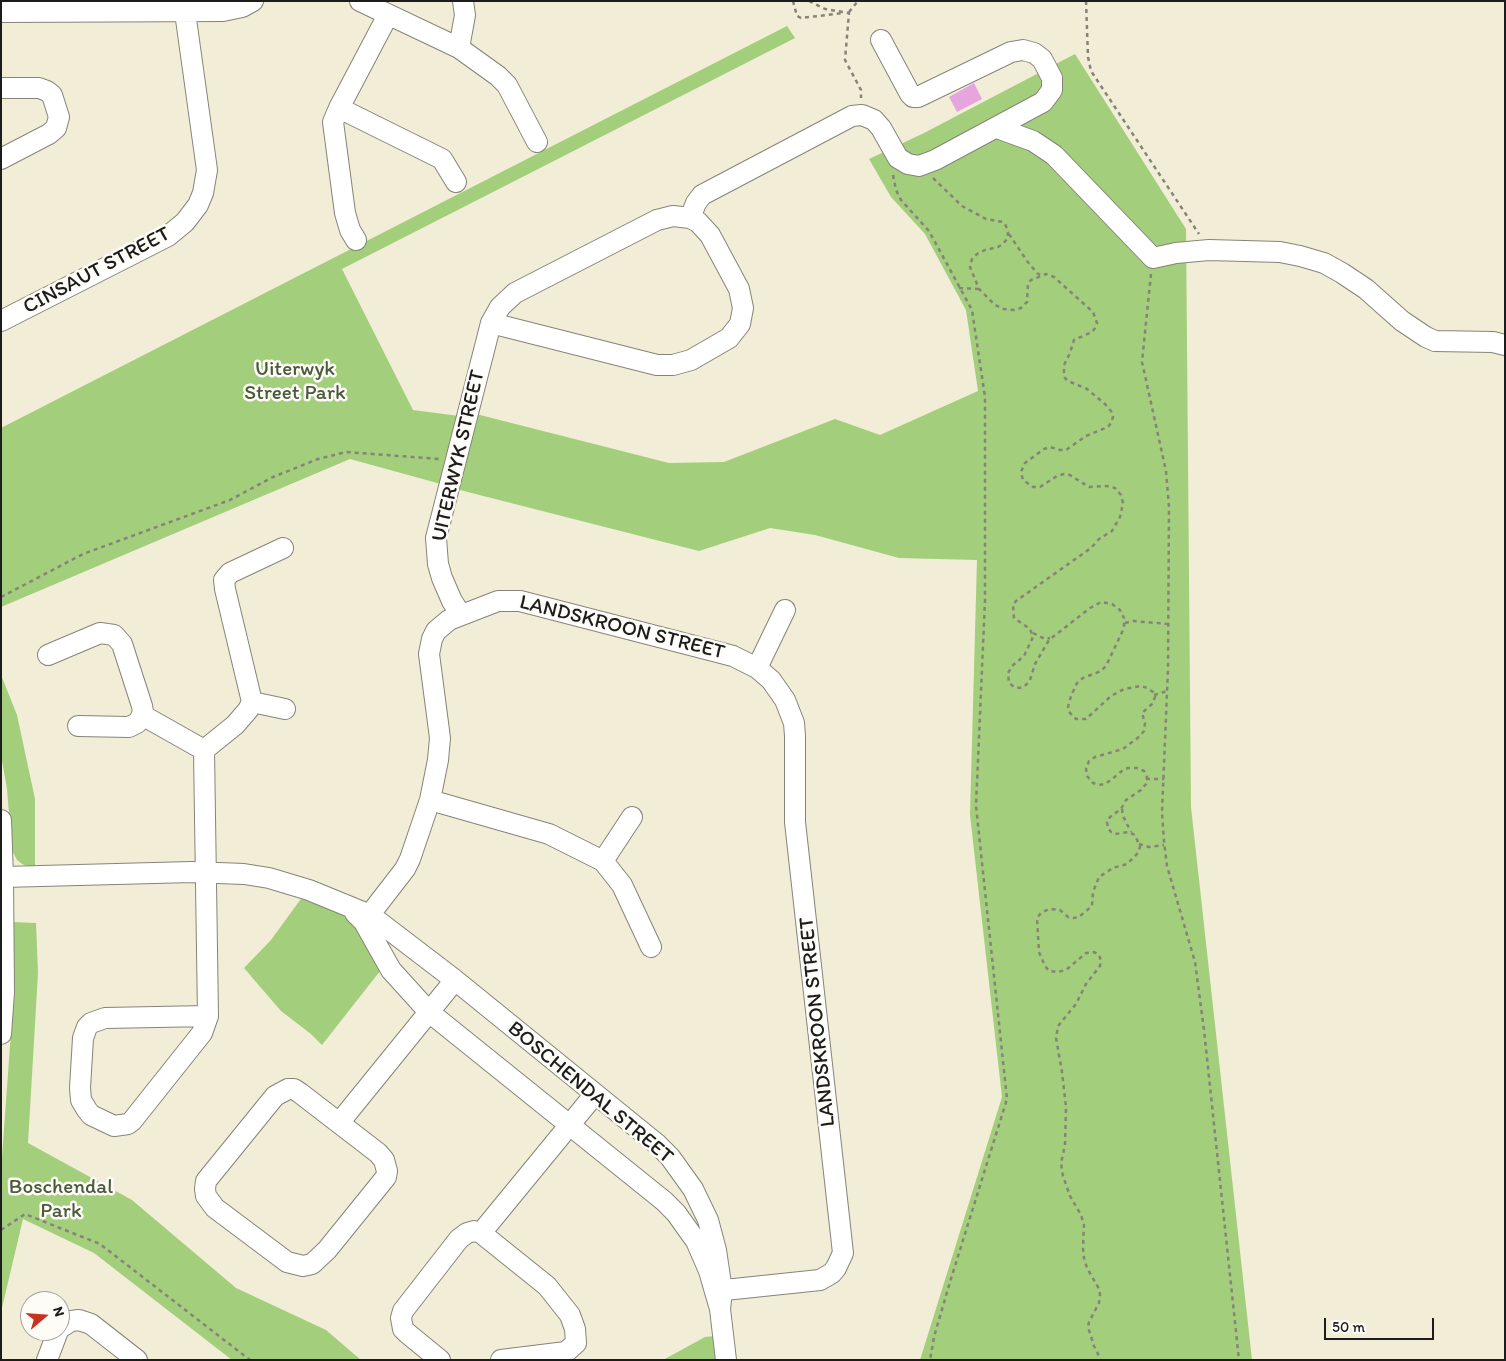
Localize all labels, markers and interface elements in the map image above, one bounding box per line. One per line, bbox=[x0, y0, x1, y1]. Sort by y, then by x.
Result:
street label: CINSAUT STREET bbox=[19, 222, 175, 320]
park label: Uiterwyk Street Park bbox=[244, 357, 346, 407]
street label: UITERWYK STREET bbox=[427, 368, 491, 544]
street label: LANDSKROON STREET bbox=[517, 590, 727, 666]
street label: LANDSKROON STREET bbox=[794, 916, 842, 1128]
street label: BOSCHENDAL STREET bbox=[502, 1016, 678, 1170]
park label: Boschendal Park bbox=[9, 1175, 113, 1225]
north arrow bbox=[20, 1291, 70, 1341]
text: N bbox=[49, 1304, 68, 1319]
scale bar bbox=[1326, 1308, 1436, 1340]
text: 50 m bbox=[1332, 1318, 1365, 1336]

